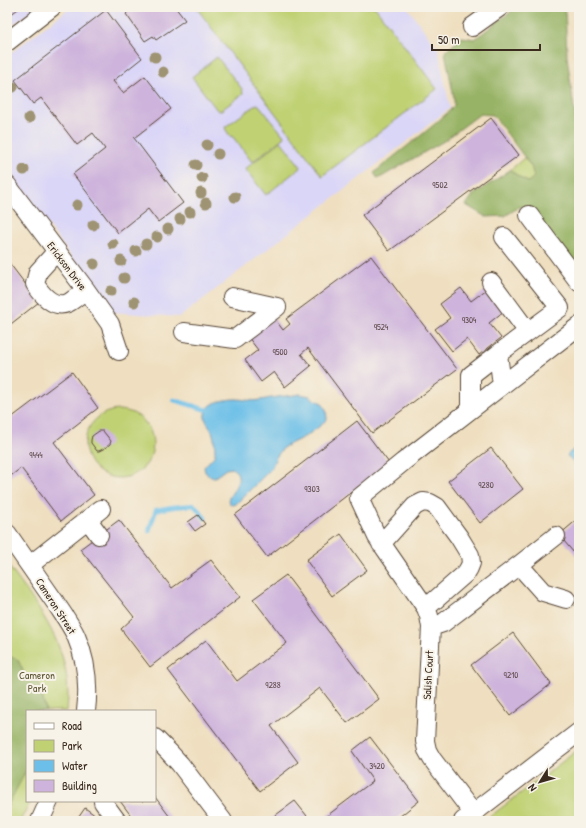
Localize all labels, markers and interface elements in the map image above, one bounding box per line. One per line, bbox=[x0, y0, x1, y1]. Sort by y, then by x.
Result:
scale bar bbox=[432, 26, 540, 52]
text: 50 m bbox=[438, 31, 459, 48]
house number: 9502 bbox=[432, 179, 448, 191]
street label: Erickson Drive bbox=[44, 239, 90, 294]
house number: 9304 bbox=[462, 314, 477, 326]
house number: 9524 bbox=[374, 321, 389, 333]
house number: 9500 bbox=[272, 346, 288, 358]
house number: 9444 bbox=[29, 449, 43, 461]
house number: 9280 bbox=[478, 479, 494, 491]
house number: 9303 bbox=[304, 483, 320, 495]
street label: Cameron Street bbox=[33, 575, 79, 637]
street label: Salish Court bbox=[420, 650, 436, 700]
park label: Cameron Park bbox=[19, 668, 55, 695]
house number: 9210 bbox=[504, 669, 518, 681]
house number: 9288 bbox=[265, 679, 281, 691]
legend bbox=[26, 710, 156, 802]
text: Road bbox=[62, 717, 82, 734]
text: Park bbox=[62, 737, 82, 754]
text: Water bbox=[62, 757, 88, 774]
house number: 3420 bbox=[369, 760, 385, 772]
north arrow bbox=[520, 762, 560, 802]
text: Building bbox=[62, 777, 97, 794]
text: N bbox=[525, 781, 539, 795]

